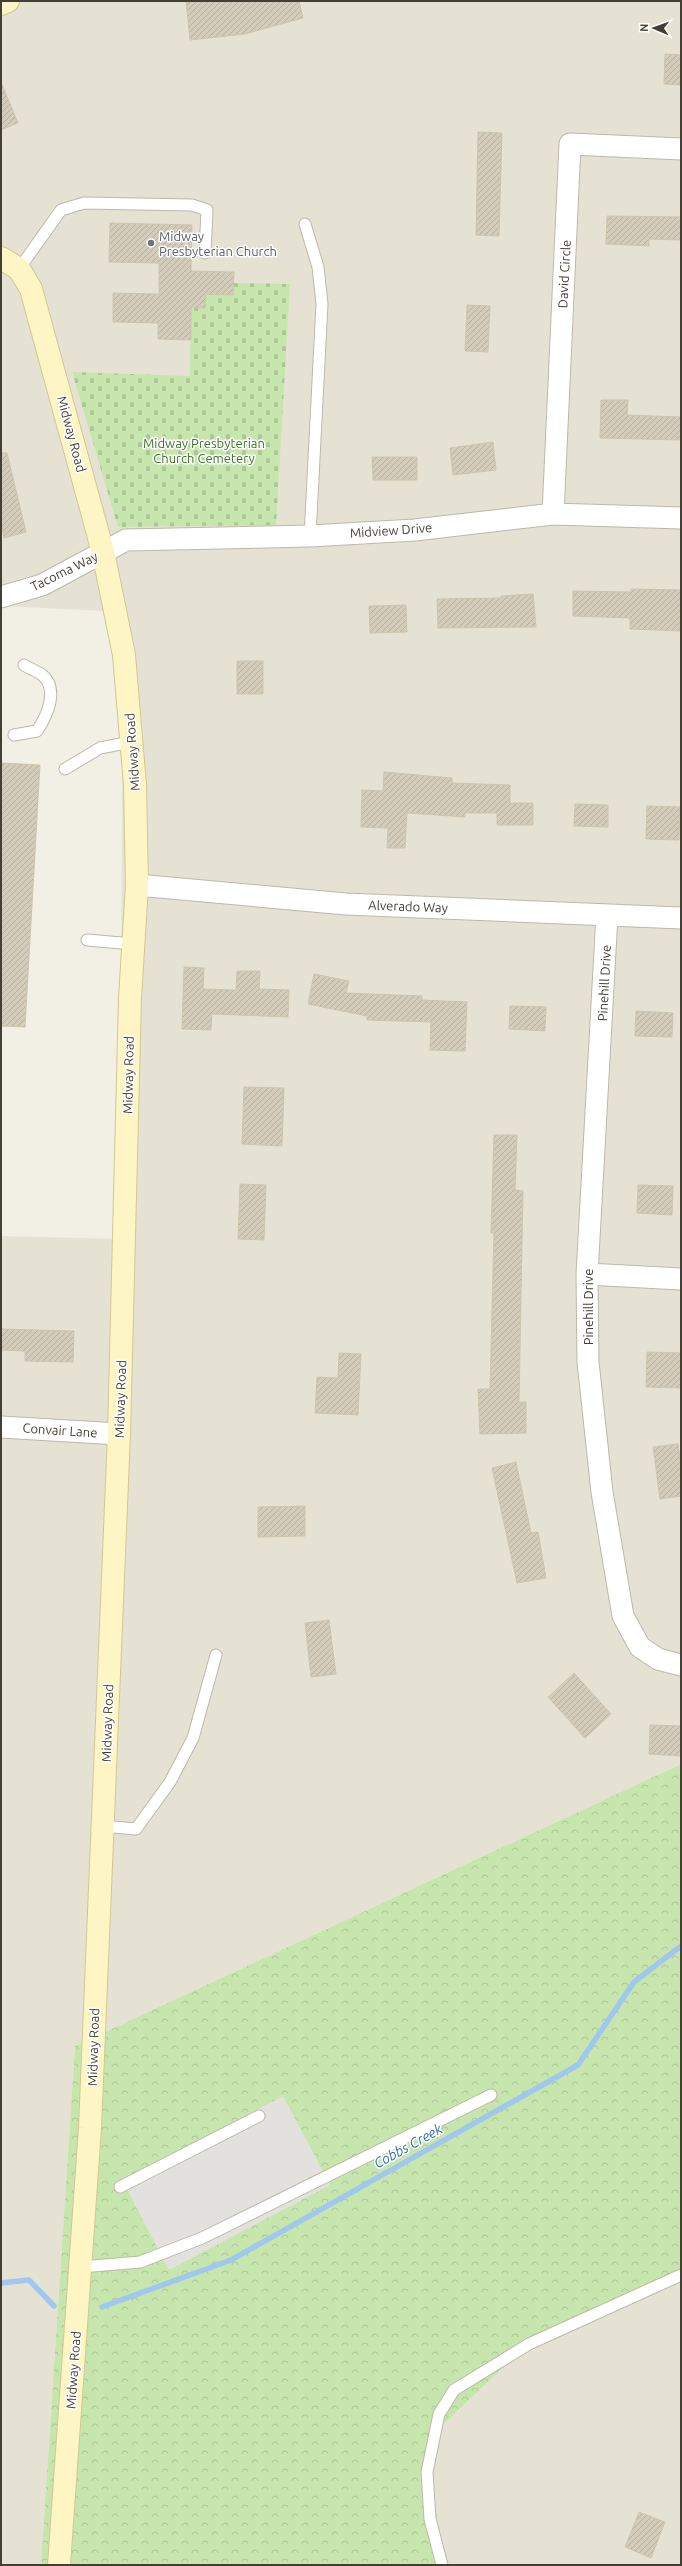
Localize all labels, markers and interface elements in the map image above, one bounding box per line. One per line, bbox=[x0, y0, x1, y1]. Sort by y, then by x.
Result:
north arrow bbox=[634, 8, 674, 48]
text: N bbox=[638, 23, 650, 32]
place label: Midway Presbyterian Church bbox=[159, 229, 277, 258]
marker: Midway Presbyterian Church bbox=[146, 238, 156, 248]
street label: David Circle bbox=[555, 239, 573, 309]
street label: Midway Road bbox=[55, 395, 89, 473]
park label: Midway Presbyterian Church Cemetery bbox=[143, 436, 265, 465]
street label: Midview Drive bbox=[349, 520, 433, 540]
street label: Tacoma Way bbox=[28, 549, 100, 593]
street label: Midway Road bbox=[122, 713, 142, 791]
street label: Alverado Way bbox=[368, 898, 448, 914]
street label: Pinehill Drive bbox=[595, 944, 613, 1022]
street label: Midway Road bbox=[120, 1036, 136, 1114]
street label: Pinehill Drive bbox=[581, 1269, 595, 1345]
street label: Midway Road bbox=[112, 1360, 128, 1438]
street label: Convair Lane bbox=[22, 1420, 98, 1440]
street label: Midway Road bbox=[99, 1684, 115, 1762]
street label: Midway Road bbox=[85, 2008, 101, 2086]
water label: Cobbs Creek bbox=[371, 2120, 446, 2171]
street label: Midway Road bbox=[63, 2331, 83, 2409]

